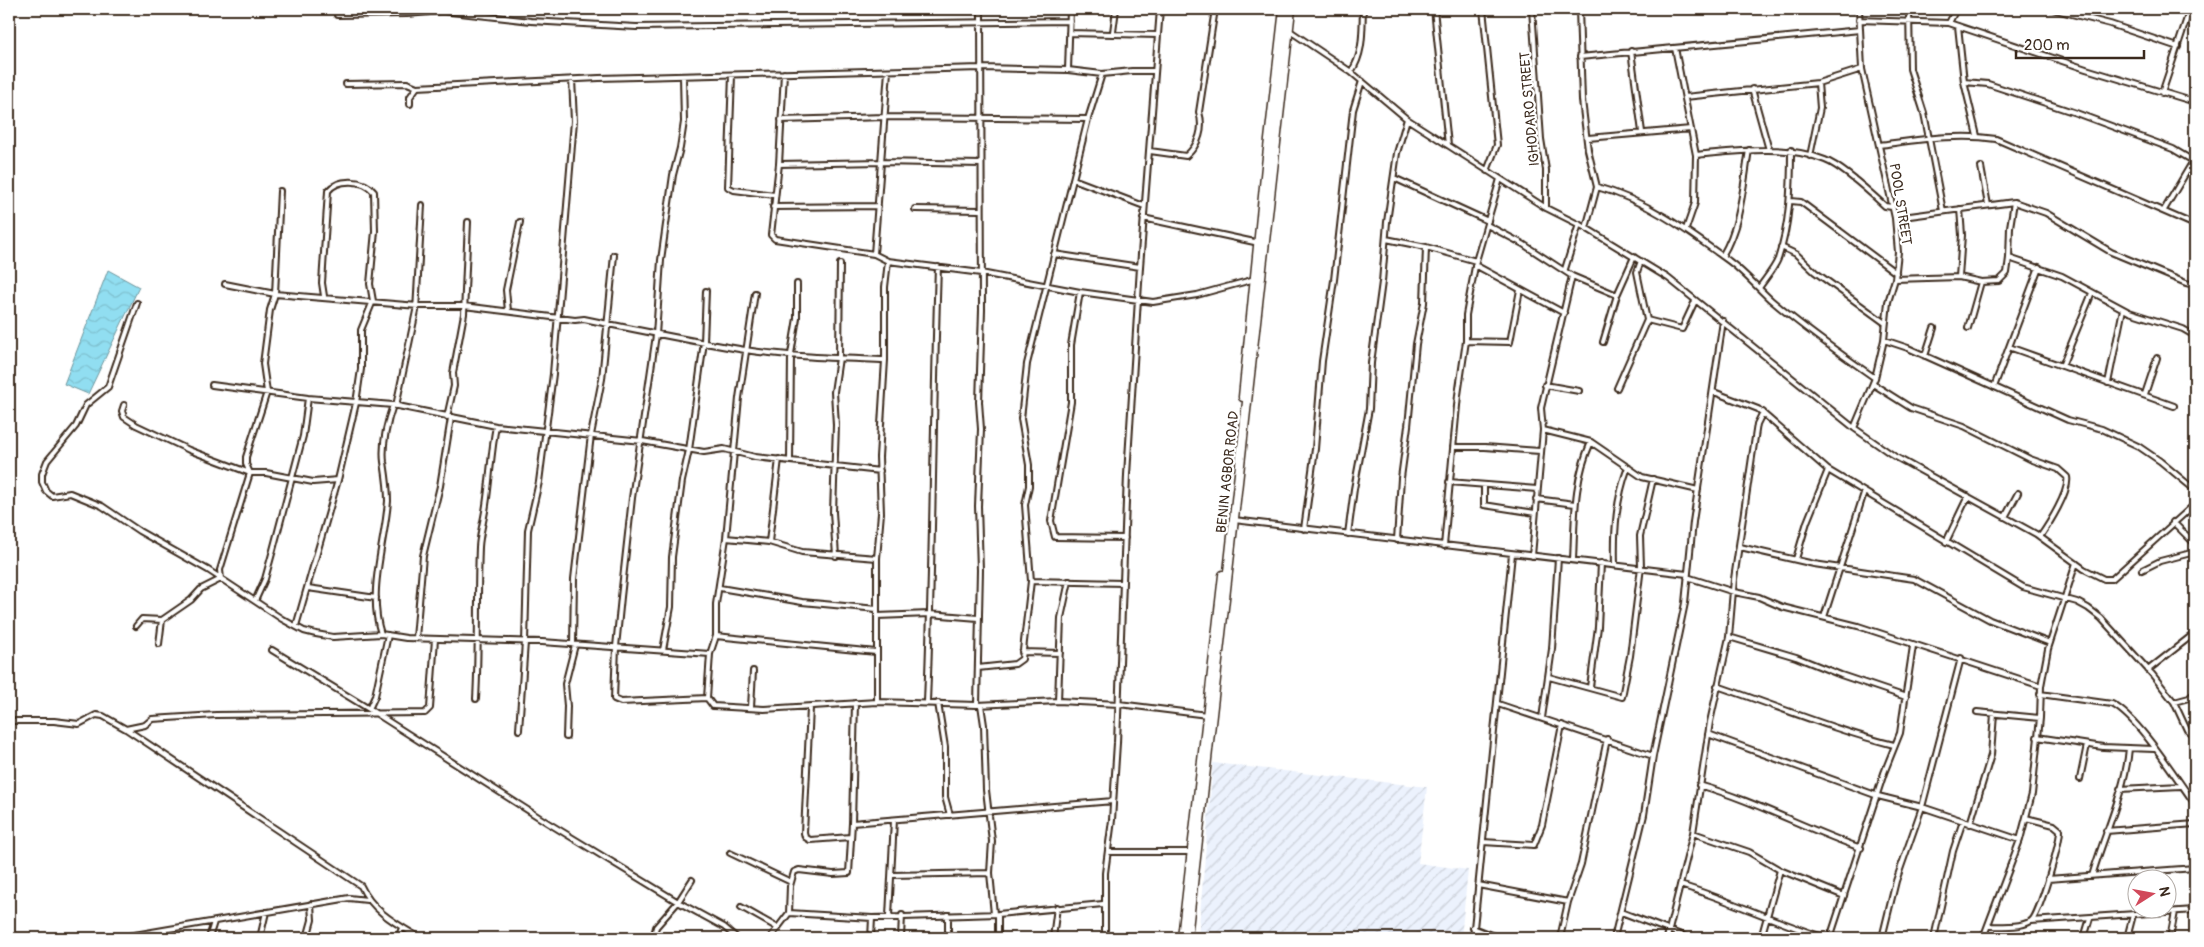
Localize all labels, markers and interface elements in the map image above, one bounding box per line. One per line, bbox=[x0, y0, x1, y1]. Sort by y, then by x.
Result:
scale bar bbox=[2016, 28, 2144, 60]
text: 200 m bbox=[2024, 36, 2069, 55]
street label: IGHODARO STREET bbox=[1516, 51, 1543, 167]
street label: POOL STREET bbox=[1886, 162, 1915, 247]
street label: BENIN AGBOR ROAD bbox=[1213, 410, 1242, 534]
north arrow bbox=[2126, 870, 2176, 920]
text: N bbox=[2155, 885, 2174, 898]

